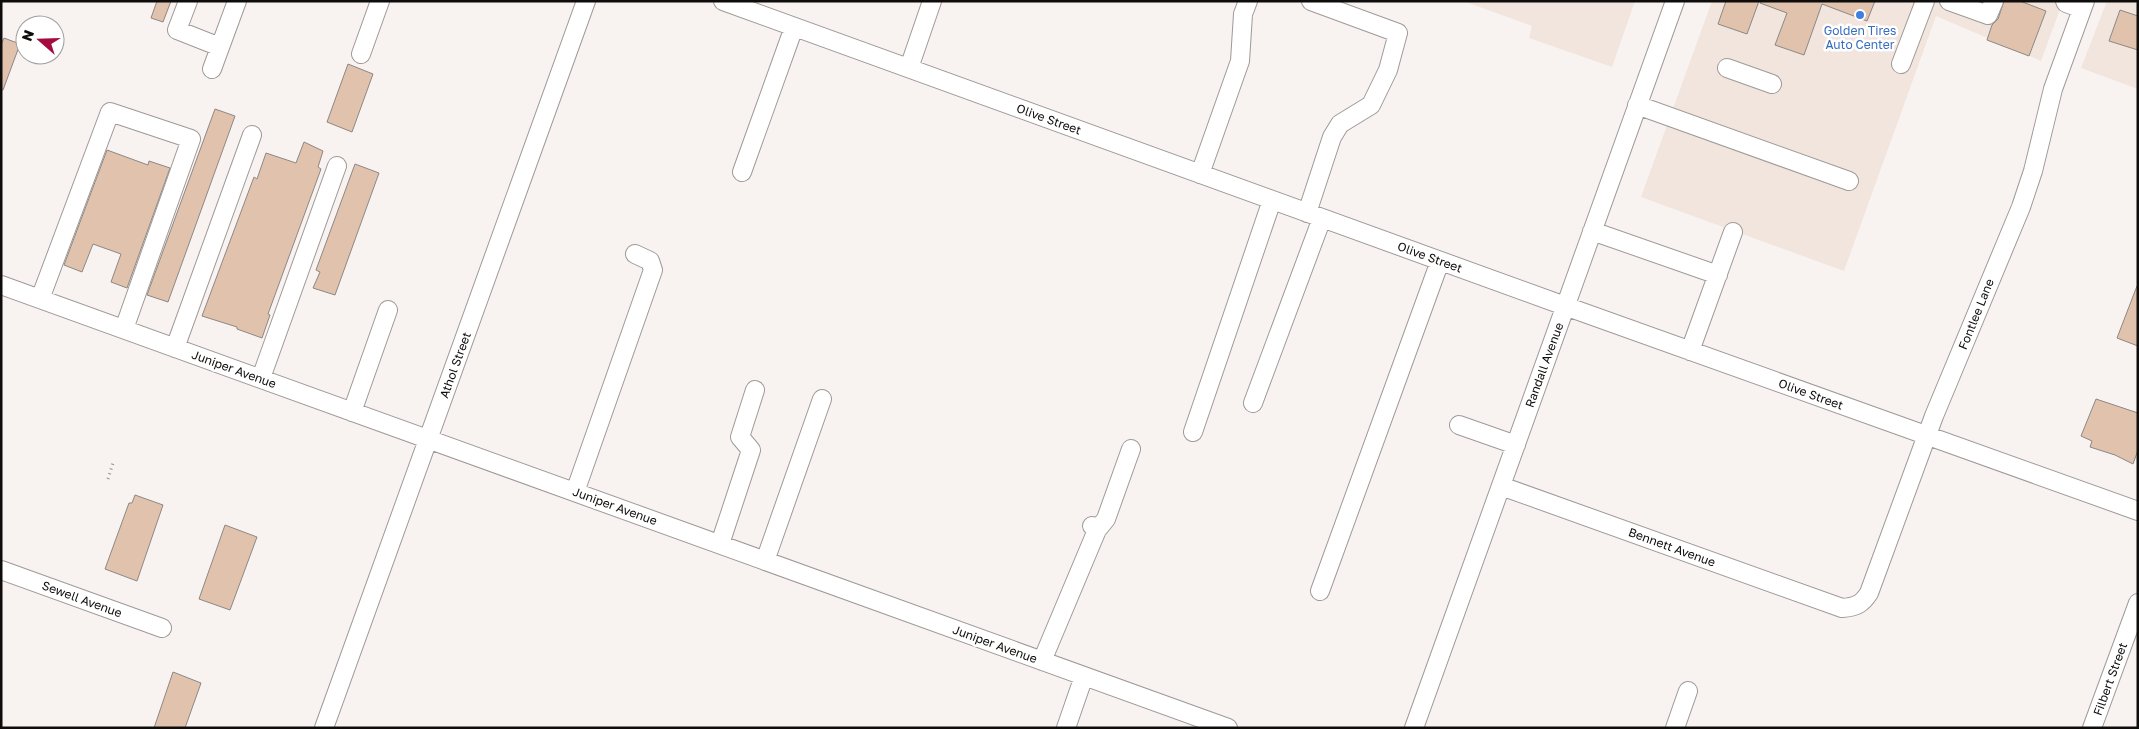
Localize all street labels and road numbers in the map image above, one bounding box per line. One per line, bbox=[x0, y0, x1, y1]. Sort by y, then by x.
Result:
street label: Olive Street bbox=[1015, 100, 1084, 138]
street label: Olive Street bbox=[1396, 238, 1465, 276]
street label: Fontlee Lane bbox=[1955, 276, 1997, 352]
street label: Randall Avenue bbox=[1522, 320, 1566, 410]
street label: Athol Street bbox=[436, 330, 474, 400]
street label: Juniper Avenue bbox=[190, 347, 278, 391]
street label: Olive Street bbox=[1777, 375, 1846, 413]
street label: Juniper Avenue bbox=[571, 484, 659, 528]
street label: Bennett Avenue bbox=[1626, 524, 1718, 570]
street label: Sewell Avenue bbox=[40, 578, 124, 620]
street label: Juniper Avenue bbox=[951, 622, 1039, 666]
street label: Filbert Street bbox=[2090, 640, 2130, 718]

